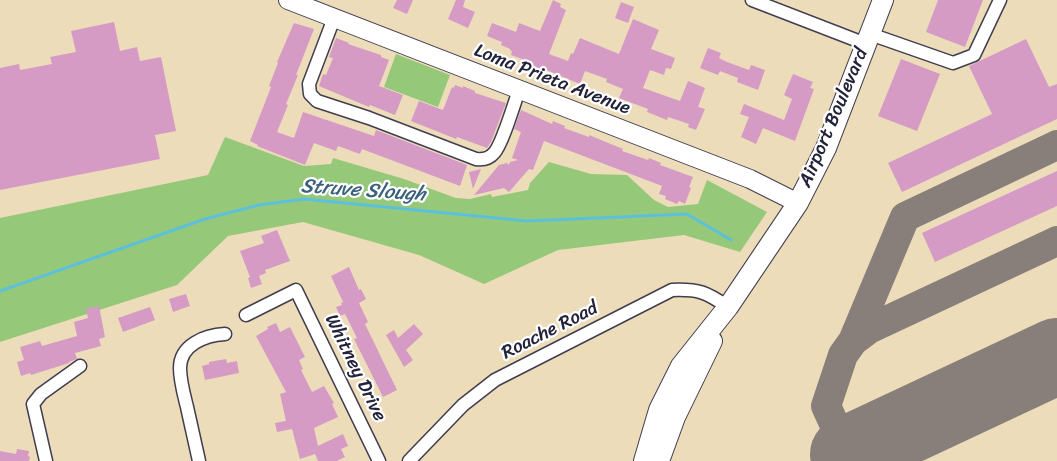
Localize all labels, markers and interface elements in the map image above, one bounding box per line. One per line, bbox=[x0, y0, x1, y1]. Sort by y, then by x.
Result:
street label: Loma Prieta Avenue bbox=[471, 40, 633, 120]
street label: Airport Boulevard bbox=[794, 45, 874, 191]
water label: Struve Slough bbox=[300, 175, 426, 207]
street label: Roache Road bbox=[498, 297, 602, 365]
street label: Whitney Drive bbox=[319, 311, 391, 425]

